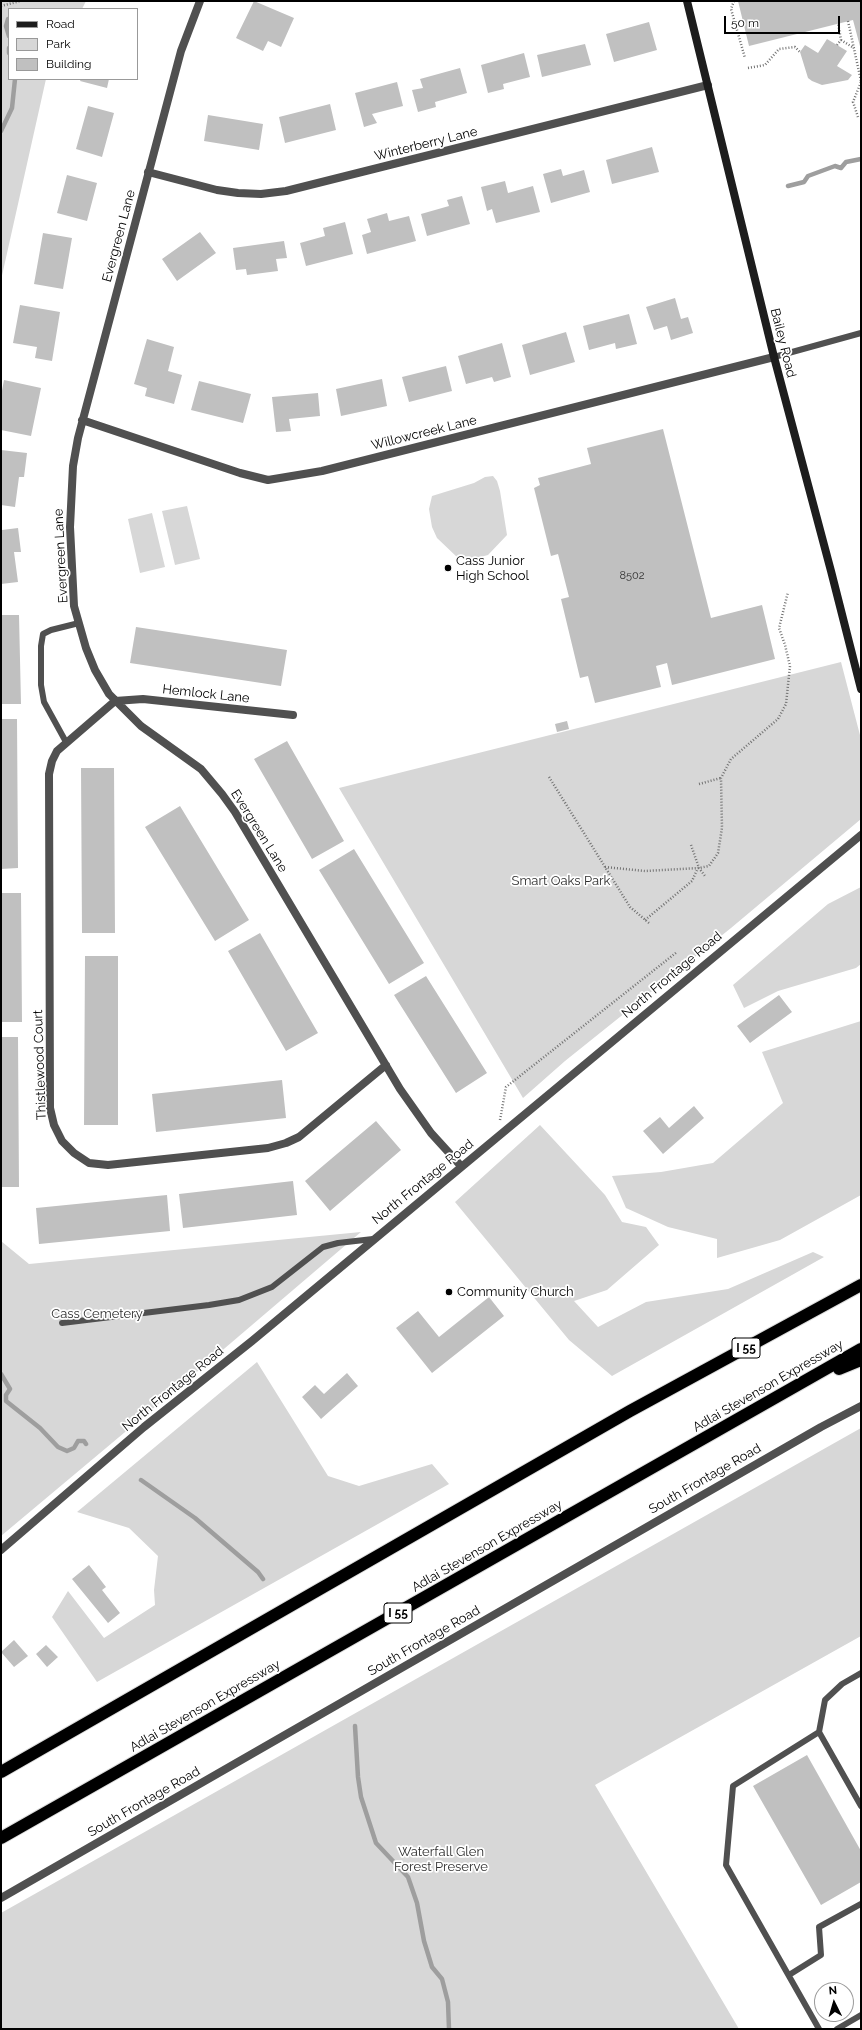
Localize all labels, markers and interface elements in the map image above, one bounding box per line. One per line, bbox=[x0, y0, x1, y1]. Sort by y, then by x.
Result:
legend bbox=[8, 8, 138, 80]
scale bar bbox=[726, 8, 842, 34]
text: 50 m bbox=[731, 16, 759, 30]
text: Road bbox=[46, 17, 75, 31]
text: Park bbox=[46, 37, 71, 51]
text: Building bbox=[46, 57, 92, 71]
street label: Winterberry Lane bbox=[373, 124, 479, 164]
street label: Evergreen Lane bbox=[99, 188, 139, 284]
street label: Bailey Road bbox=[767, 307, 799, 379]
street label: Willowcreek Lane bbox=[370, 412, 478, 454]
street label: Evergreen Lane bbox=[51, 508, 71, 604]
place label: Cass Junior High School bbox=[456, 553, 529, 584]
marker: Cass Junior High School bbox=[443, 563, 453, 573]
house number: 8502 bbox=[620, 569, 644, 583]
street label: Hemlock Lane bbox=[162, 682, 250, 706]
street label: Evergreen Lane bbox=[227, 787, 291, 875]
park label: Smart Oaks Park bbox=[512, 873, 610, 889]
street label: North Frontage Road bbox=[619, 929, 725, 1021]
street label: Thistlewood Court bbox=[30, 1010, 50, 1120]
street label: North Frontage Road bbox=[369, 1136, 477, 1228]
place label: Community Church bbox=[457, 1284, 574, 1300]
marker: Community Church bbox=[444, 1287, 454, 1297]
park label: Cass Cemetery bbox=[51, 1306, 143, 1322]
street label: Adlai Stevenson Expressway bbox=[690, 1337, 846, 1435]
road number: I 55 bbox=[732, 1338, 760, 1358]
street label: North Frontage Road bbox=[119, 1343, 227, 1435]
street label: South Frontage Road bbox=[646, 1441, 764, 1517]
street label: Adlai Stevenson Expressway bbox=[409, 1497, 565, 1595]
street label: South Frontage Road bbox=[365, 1603, 483, 1679]
road number: I 55 bbox=[384, 1603, 412, 1623]
street label: Adlai Stevenson Expressway bbox=[127, 1657, 283, 1755]
street label: South Frontage Road bbox=[85, 1764, 203, 1840]
park label: Waterfall Glen Forest Preserve bbox=[394, 1844, 488, 1875]
north arrow bbox=[814, 1982, 854, 2022]
text: N bbox=[828, 1984, 838, 1997]

